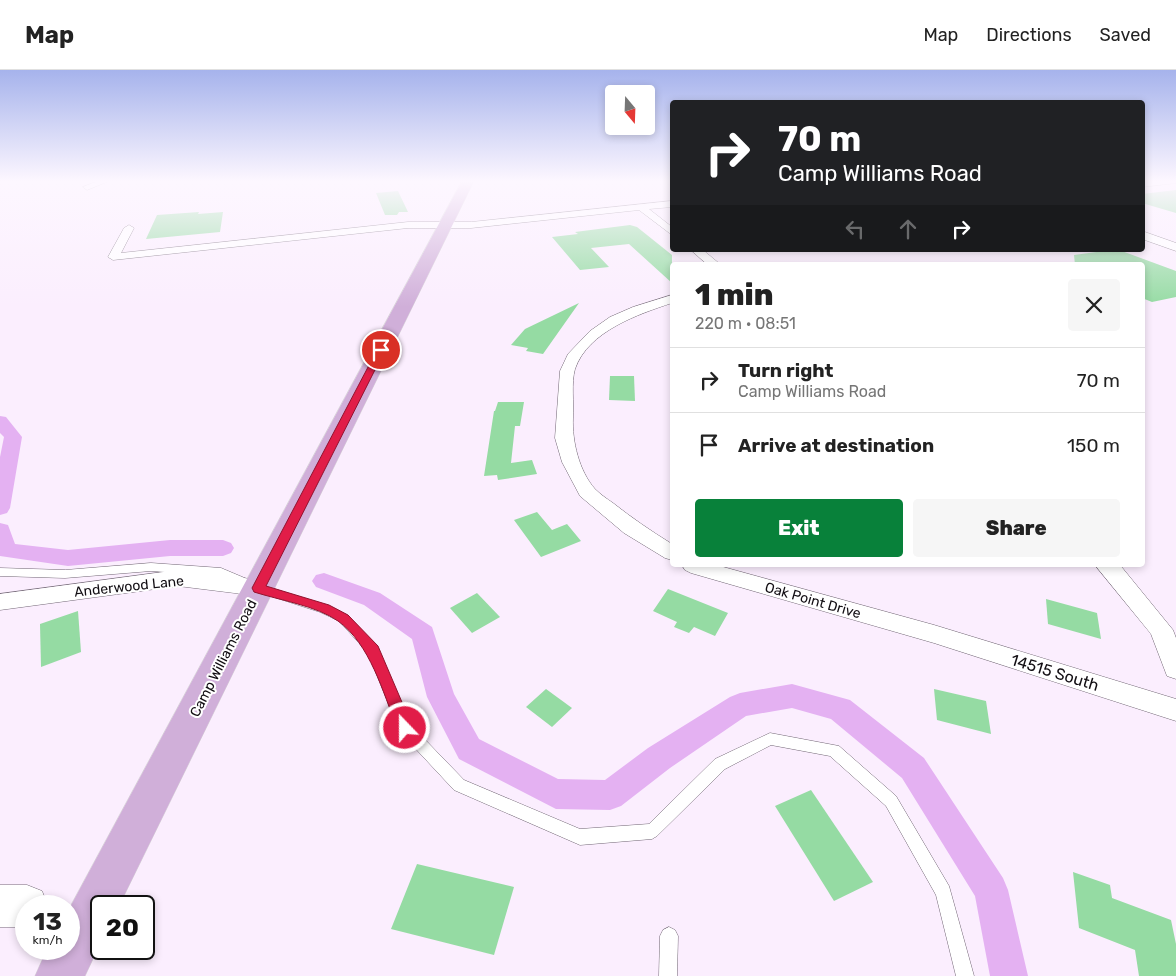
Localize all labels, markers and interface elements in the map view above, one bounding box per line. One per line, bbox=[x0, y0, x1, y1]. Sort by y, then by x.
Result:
text: Map bbox=[25, 21, 74, 49]
text: Map bbox=[923, 24, 958, 46]
text: Directions bbox=[986, 24, 1072, 46]
text: Saved bbox=[1100, 24, 1151, 46]
north arrow bbox=[605, 85, 655, 135]
map controls bbox=[605, 85, 655, 135]
text: 70 m bbox=[778, 118, 861, 160]
icon: right bbox=[695, 120, 760, 185]
text: Camp Williams Road bbox=[778, 160, 982, 187]
icon: left bbox=[841, 215, 869, 243]
icon: ahead bbox=[894, 215, 922, 243]
icon: right bbox=[947, 215, 975, 243]
text: 1 min bbox=[695, 277, 773, 313]
button: close bbox=[1068, 279, 1120, 331]
text: 220 m · 08:51 bbox=[695, 314, 796, 333]
pin bbox=[360, 329, 402, 371]
icon: arrive bbox=[367, 336, 395, 364]
text: Turn right bbox=[738, 359, 833, 382]
icon: right bbox=[695, 366, 723, 394]
text: 70 m bbox=[1077, 369, 1120, 392]
text: Camp Williams Road bbox=[738, 382, 886, 401]
icon: arrive bbox=[695, 431, 723, 459]
text: Arrive at destination bbox=[738, 434, 934, 457]
text: 150 m bbox=[1067, 434, 1120, 457]
button: Exit bbox=[695, 499, 903, 557]
button: Share bbox=[913, 499, 1120, 557]
street label: Anderwood Lane bbox=[73, 572, 185, 601]
street label: Oak Point Drive bbox=[763, 579, 863, 622]
street label: Camp Williams Road bbox=[186, 597, 260, 720]
street label: 14515 South bbox=[1009, 650, 1101, 695]
position arrow bbox=[378, 701, 430, 753]
speed limit sign: 20 bbox=[90, 895, 155, 960]
text: 13 bbox=[33, 907, 62, 936]
text: km/h bbox=[33, 933, 62, 947]

